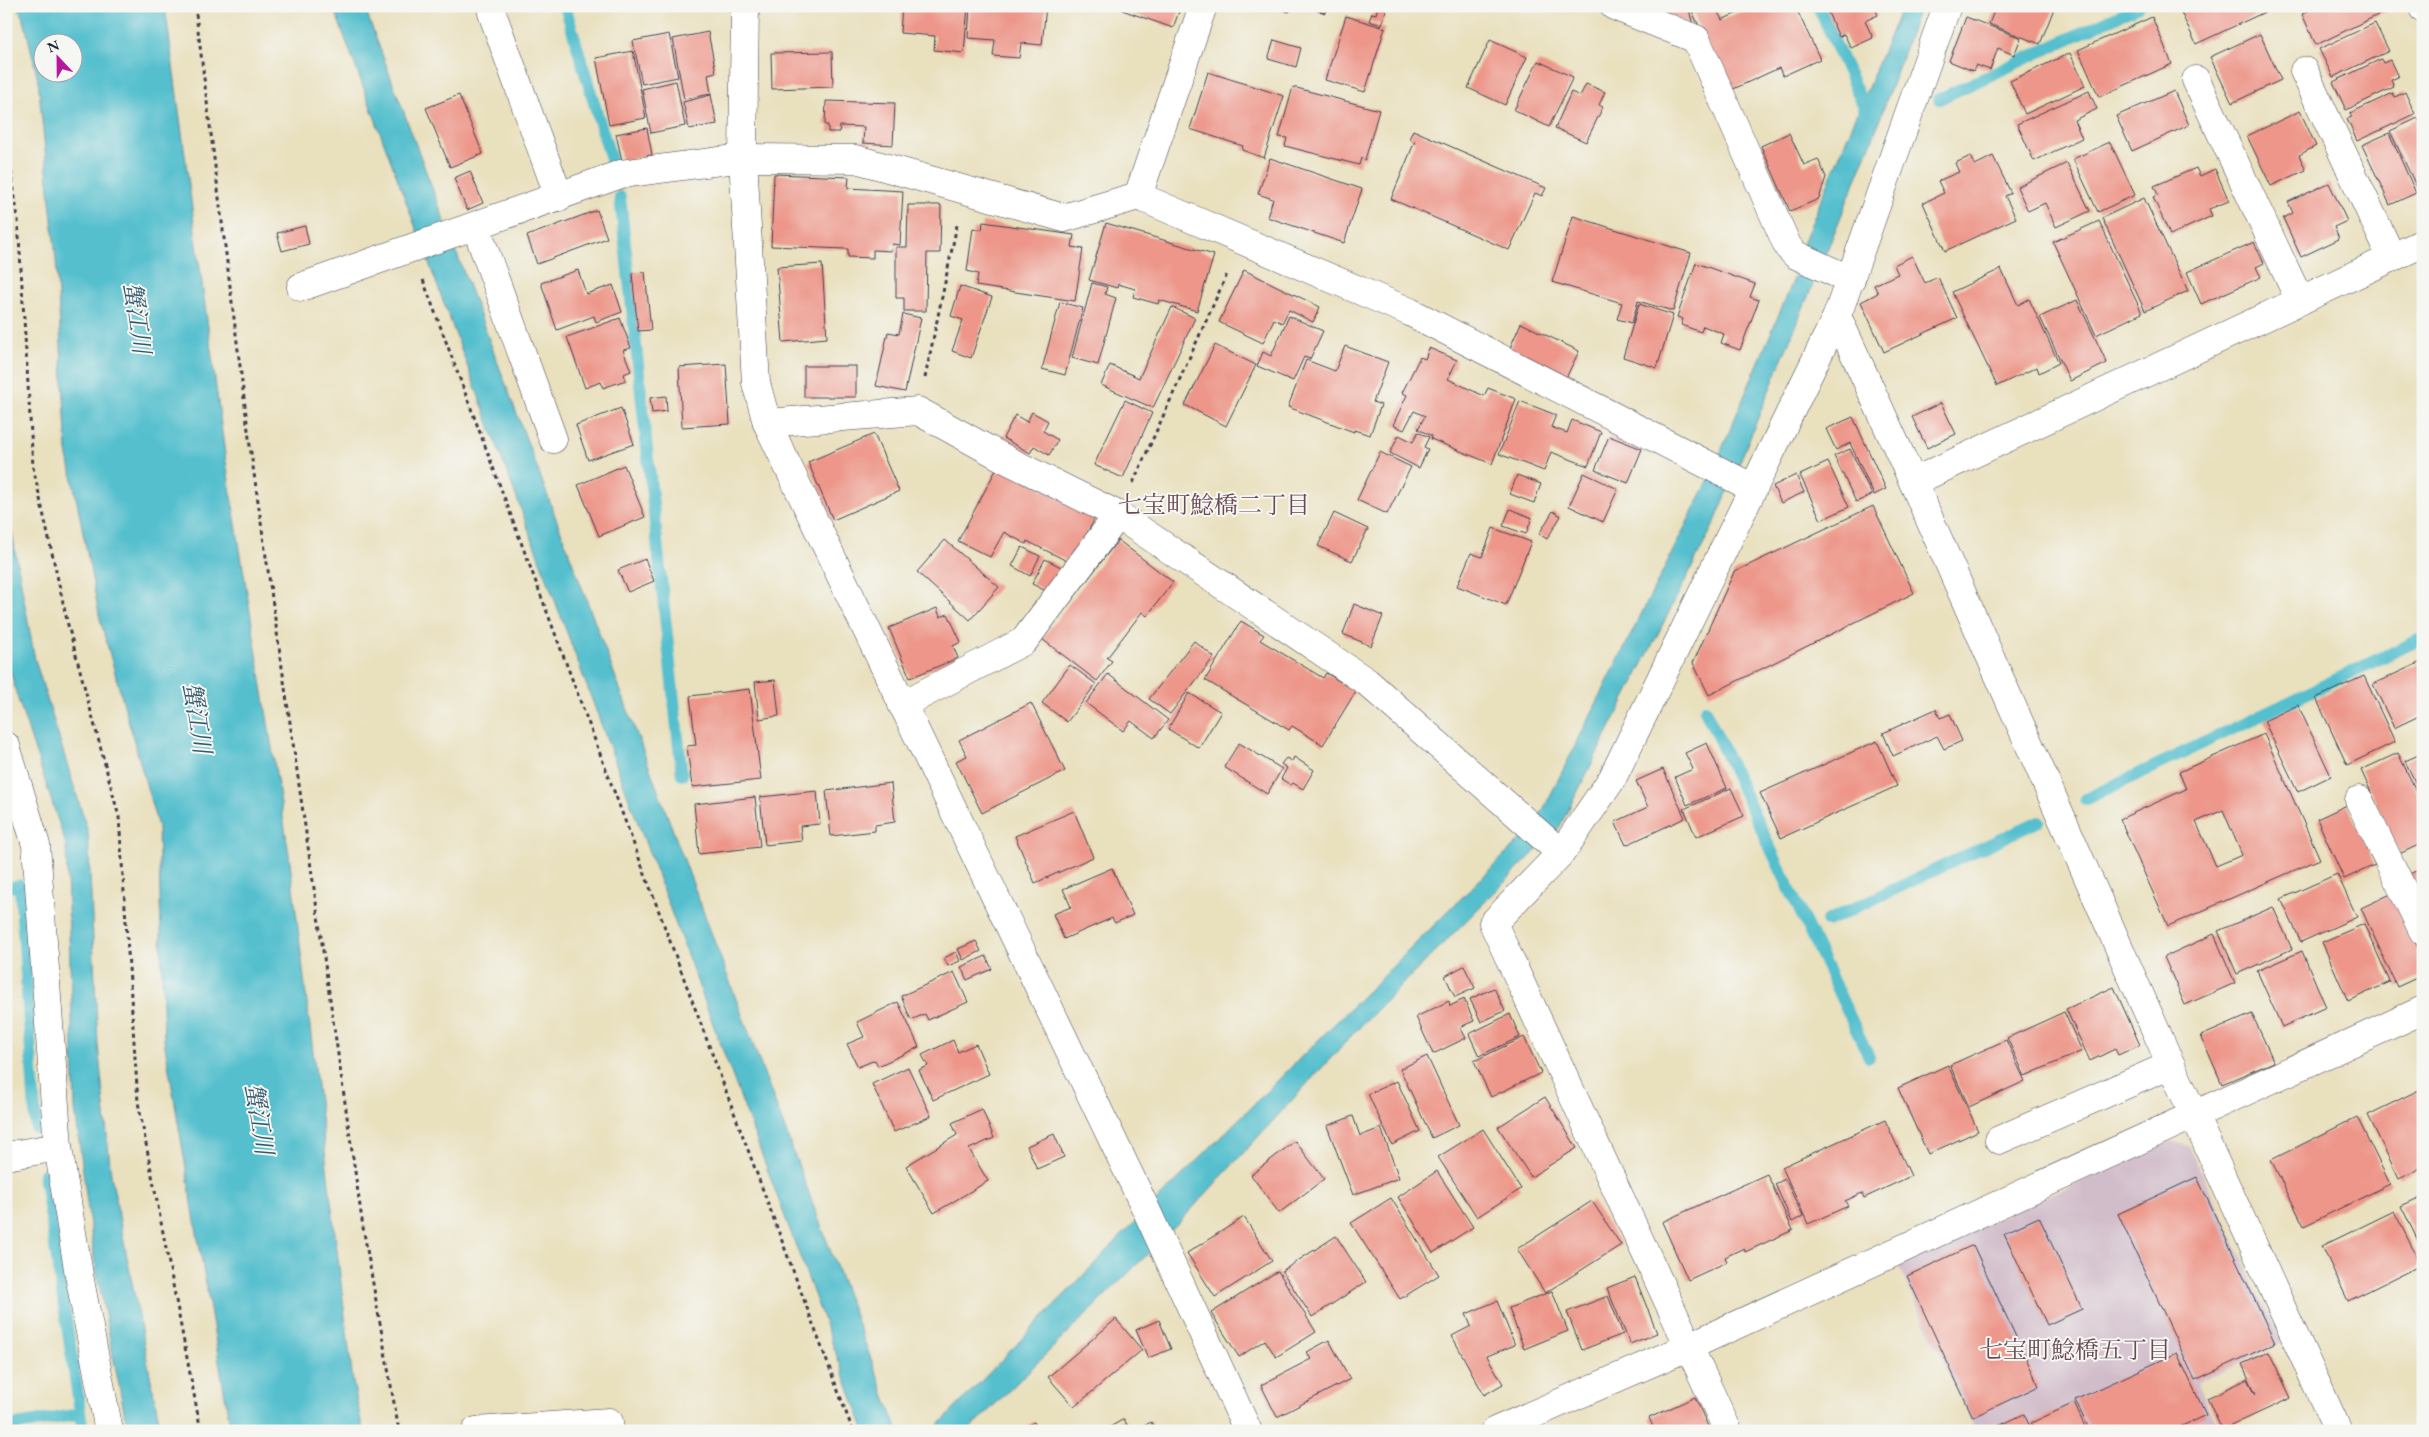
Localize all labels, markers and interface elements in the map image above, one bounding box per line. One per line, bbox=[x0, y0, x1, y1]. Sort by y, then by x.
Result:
north arrow bbox=[32, 32, 82, 82]
text: N bbox=[45, 35, 62, 56]
water label: 蟹江川 bbox=[117, 280, 158, 359]
district label: 七宝町鯰橋二丁目 bbox=[1118, 489, 1310, 520]
water label: 蟹江川 bbox=[177, 680, 219, 759]
water label: 蟹江川 bbox=[239, 1081, 281, 1160]
district label: 七宝町鯰橋五丁目 bbox=[1979, 1334, 2171, 1365]

